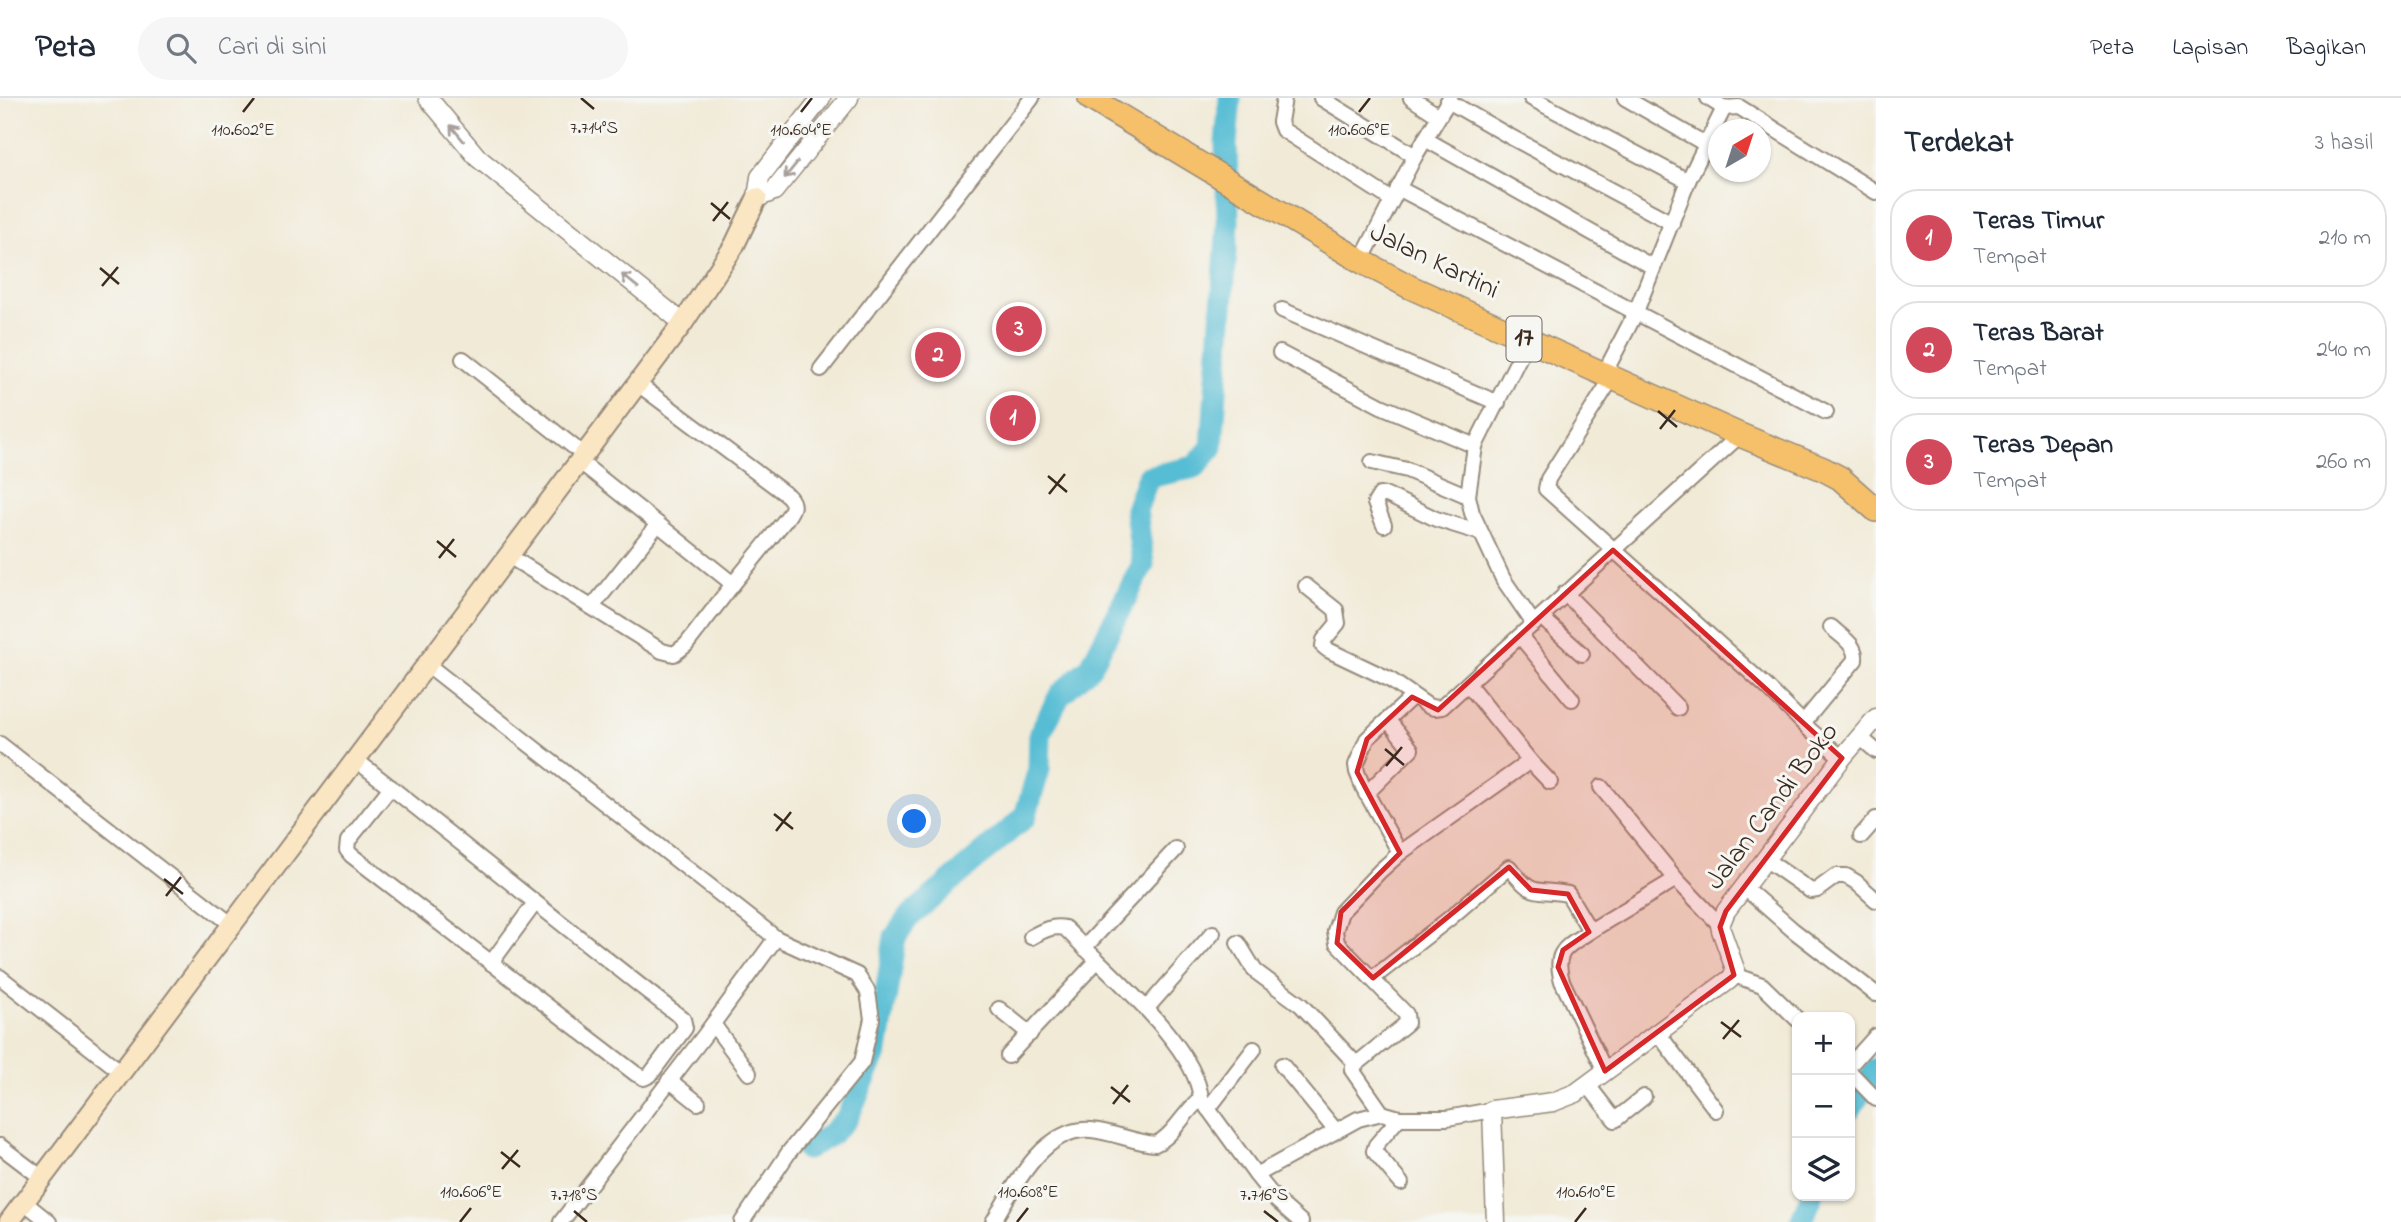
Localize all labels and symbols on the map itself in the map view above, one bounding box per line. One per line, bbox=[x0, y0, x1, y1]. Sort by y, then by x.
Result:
text: 7.714°S bbox=[570, 116, 618, 142]
text: 110.602°E bbox=[211, 118, 275, 144]
text: 110.604°E bbox=[770, 118, 832, 144]
text: 110.606°E bbox=[1328, 118, 1390, 144]
north arrow bbox=[1708, 119, 1771, 182]
one-way arrow bbox=[449, 125, 465, 143]
one-way arrow bbox=[783, 161, 798, 179]
street label: Jalan Kartini bbox=[1362, 213, 1506, 311]
one-way arrow bbox=[621, 273, 639, 288]
pin: 3 bbox=[996, 303, 1042, 355]
road number: 17 bbox=[1506, 316, 1542, 362]
pin: 2 bbox=[915, 329, 961, 381]
pin: 1 bbox=[990, 392, 1036, 444]
street label: Jalan Candi Boko bbox=[1696, 714, 1850, 900]
your location bbox=[897, 804, 931, 838]
text: 110.606°E bbox=[440, 1180, 502, 1206]
text: 110.608°E bbox=[997, 1180, 1059, 1206]
text: 110.610°E bbox=[1556, 1180, 1616, 1206]
text: 7.718°S bbox=[550, 1183, 598, 1209]
text: 7.716°S bbox=[1240, 1183, 1288, 1209]

